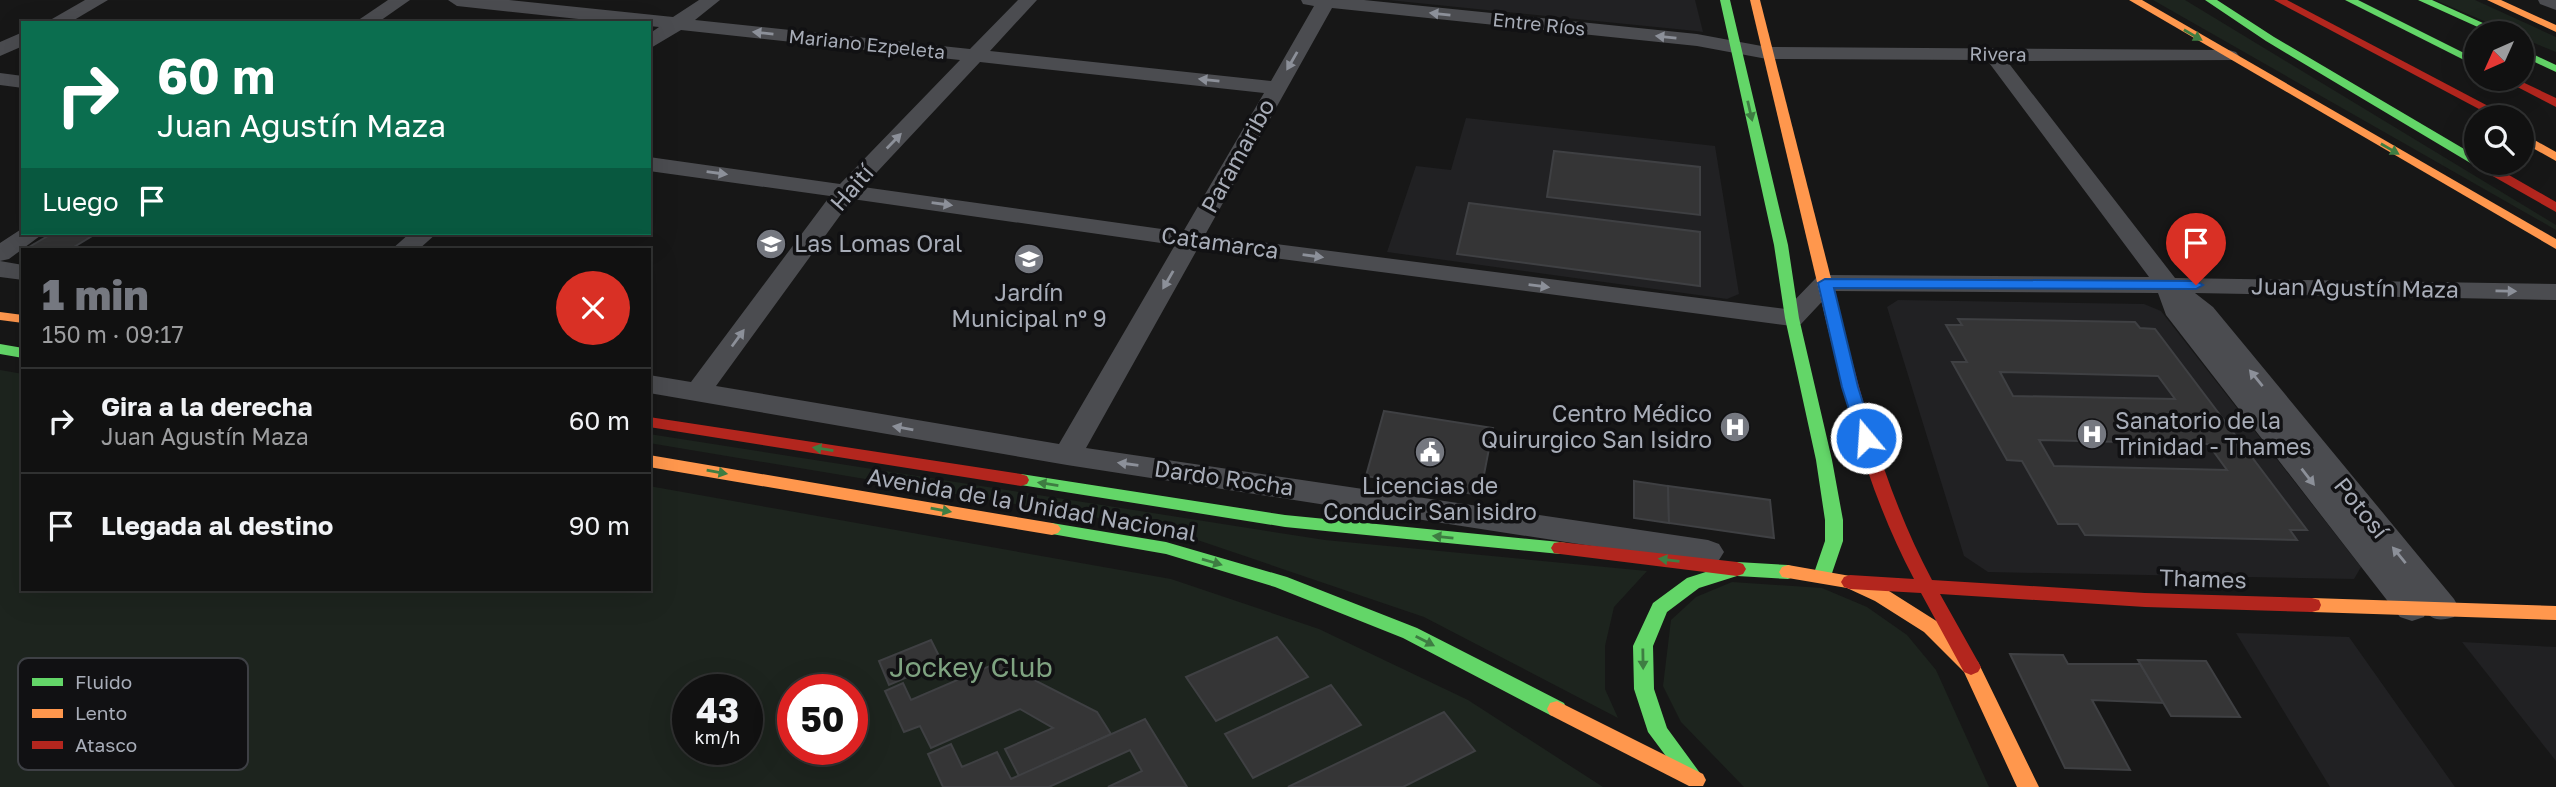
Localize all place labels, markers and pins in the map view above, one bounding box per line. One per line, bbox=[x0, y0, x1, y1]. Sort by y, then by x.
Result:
pin bbox=[2166, 213, 2226, 285]
school or university icon: Las Lomas Oral bbox=[754, 227, 788, 261]
place label: Las Lomas Oral bbox=[794, 229, 962, 257]
school or university icon: Jardín Municipal nº 9 bbox=[1012, 242, 1046, 276]
place label: Jardín Municipal nº 9 bbox=[951, 278, 1107, 332]
place label: Centro Médico Quirurgico San Isidro bbox=[1481, 399, 1712, 453]
place label: Sanatorio de la Trinidad - Thames bbox=[2115, 406, 2311, 460]
hospital icon: Centro Médico Quirurgico San Isidro bbox=[1718, 410, 1752, 444]
hospital icon: Sanatorio de la Trinidad - Thames bbox=[2075, 417, 2109, 451]
public building icon: Licencias de Conducir San isidro bbox=[1413, 435, 1447, 469]
place label: Licencias de Conducir San isidro bbox=[1323, 471, 1537, 525]

